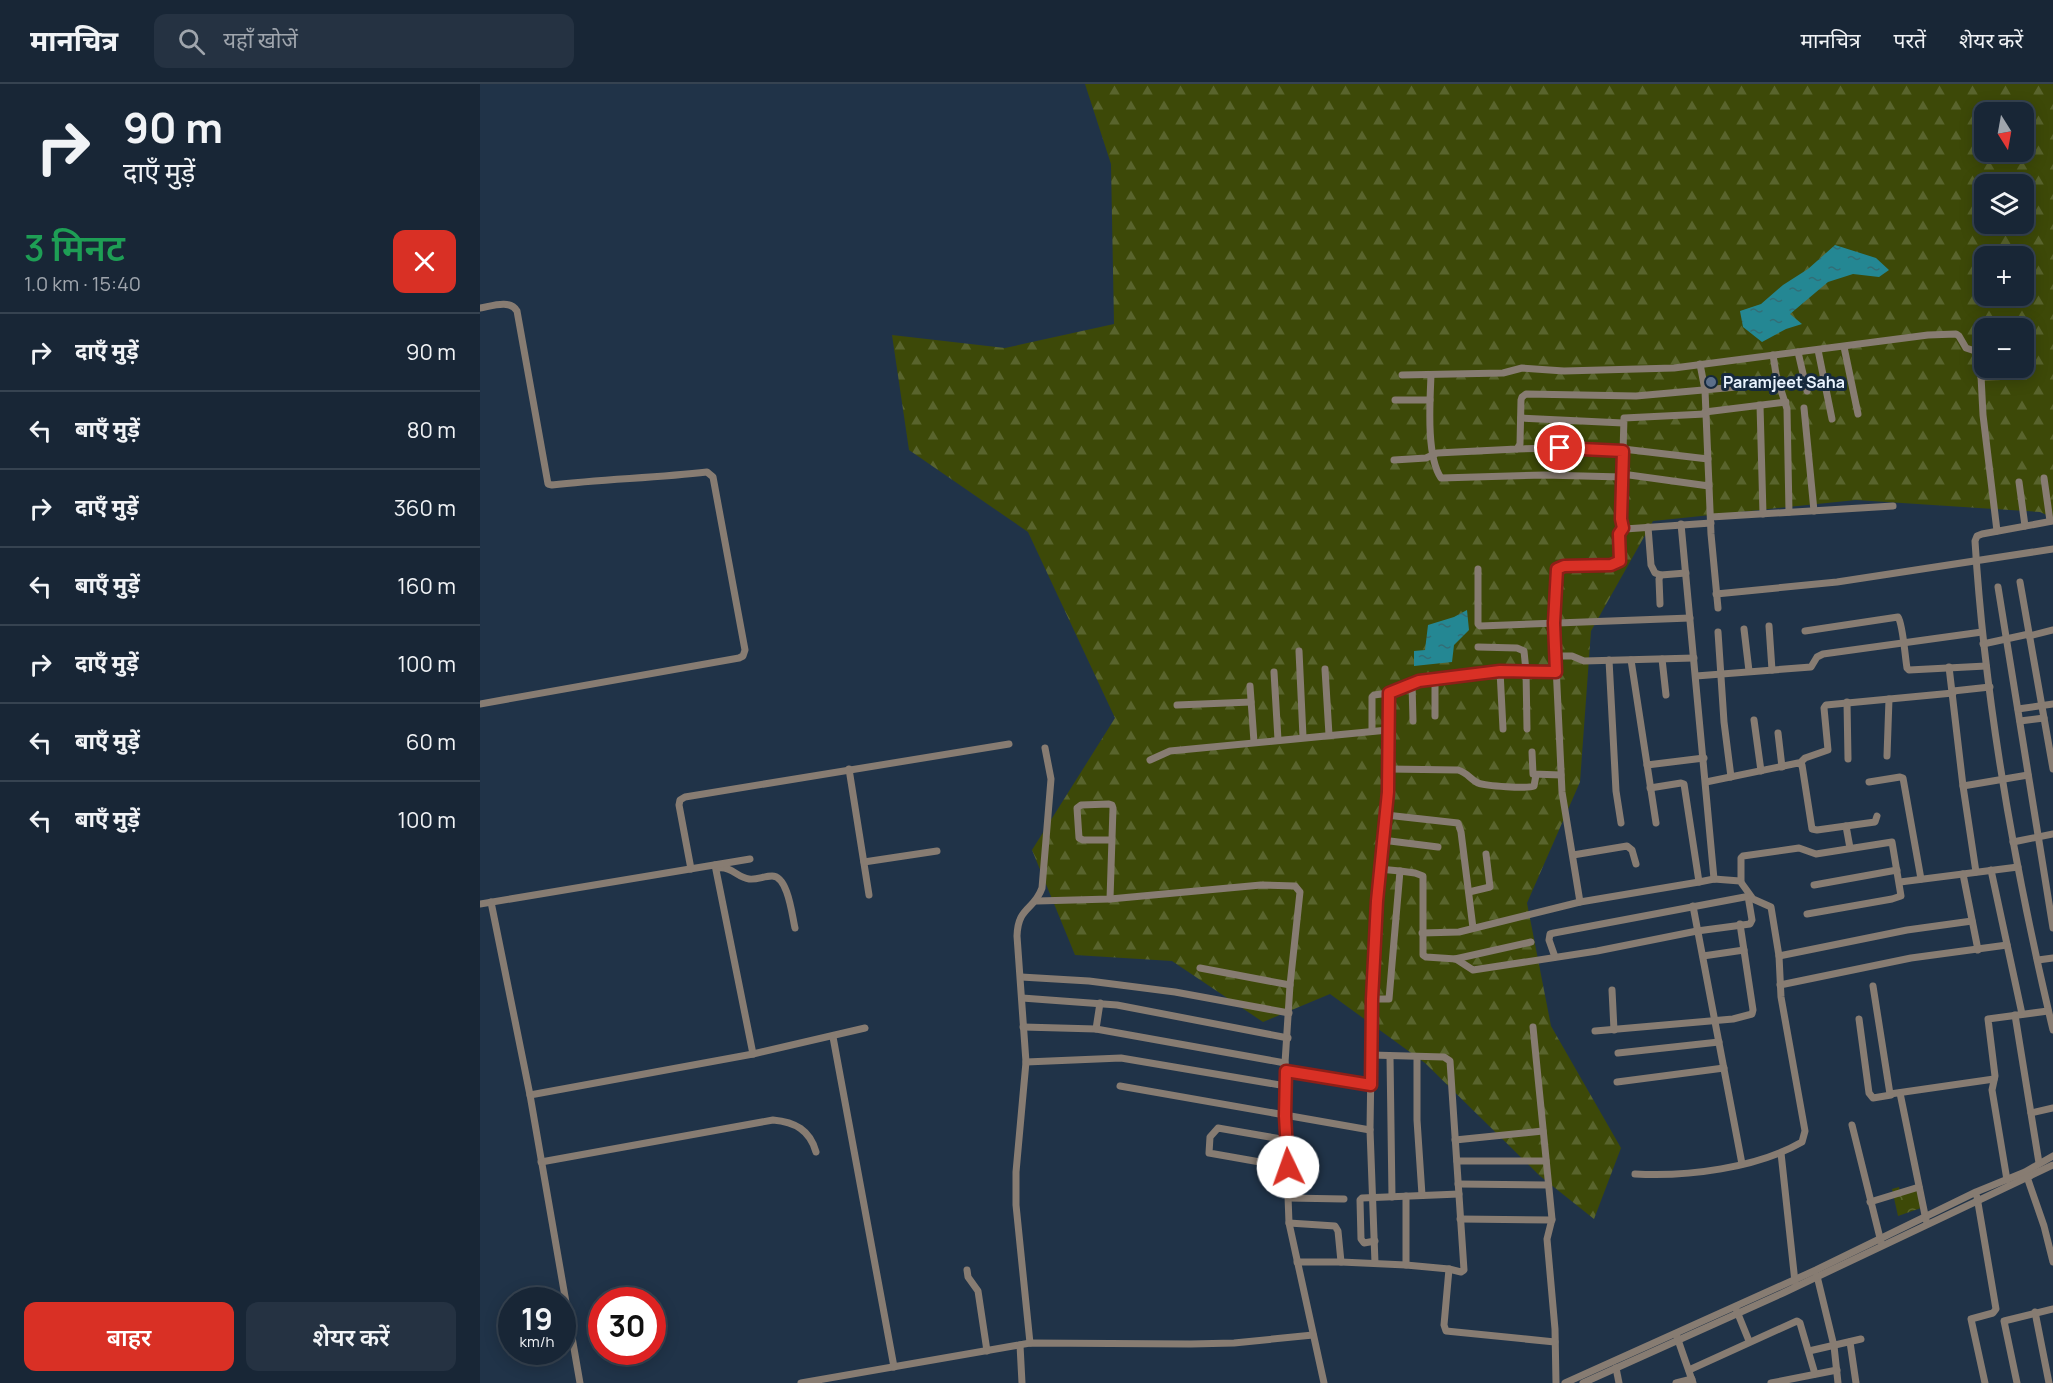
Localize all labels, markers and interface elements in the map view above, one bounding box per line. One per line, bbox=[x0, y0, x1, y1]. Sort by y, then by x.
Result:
search box bbox=[154, 14, 574, 68]
text: मानचित्र bbox=[30, 21, 118, 59]
icon: search bbox=[175, 25, 208, 58]
text: यहाँ खोजें bbox=[223, 25, 298, 55]
text: मानचित्र bbox=[1801, 26, 1861, 54]
text: परतें bbox=[1894, 26, 1926, 54]
text: शेयर करें bbox=[1959, 26, 2023, 54]
text: 90 m bbox=[123, 98, 223, 156]
north arrow bbox=[1974, 102, 2034, 162]
map controls bbox=[1974, 102, 2034, 378]
icon: right bbox=[24, 108, 102, 186]
text: दाएँ मुड़ें bbox=[123, 153, 195, 190]
button: layers bbox=[1974, 174, 2034, 234]
text: 3 मिनट bbox=[24, 223, 125, 272]
button: close bbox=[393, 230, 456, 293]
button: + bbox=[1974, 246, 2034, 306]
text: 1.0 km · 15:40 bbox=[24, 270, 141, 297]
button: − bbox=[1974, 318, 2034, 378]
icon: right bbox=[24, 336, 57, 369]
text: दाएँ मुड़ें bbox=[75, 336, 138, 366]
text: 90 m bbox=[406, 337, 456, 367]
place label: Paramjeet Saha bbox=[1723, 371, 1845, 393]
marker: Paramjeet Saha bbox=[1704, 375, 1718, 389]
icon: left bbox=[24, 414, 57, 447]
text: बाएँ मुड़ें bbox=[75, 414, 140, 444]
text: 80 m bbox=[407, 415, 456, 445]
pin bbox=[1534, 422, 1585, 473]
icon: arrive bbox=[1543, 431, 1576, 464]
icon: right bbox=[24, 492, 57, 525]
text: दाएँ मुड़ें bbox=[75, 492, 138, 522]
text: 360 m bbox=[394, 493, 456, 523]
icon: left bbox=[24, 570, 57, 603]
text: बाएँ मुड़ें bbox=[75, 570, 140, 600]
text: 160 m bbox=[397, 571, 456, 601]
icon: right bbox=[24, 648, 57, 681]
text: दाएँ मुड़ें bbox=[75, 648, 138, 678]
text: 100 m bbox=[398, 649, 456, 679]
icon: left bbox=[24, 726, 57, 759]
text: बाएँ मुड़ें bbox=[75, 726, 140, 756]
text: 60 m bbox=[406, 727, 456, 757]
icon: left bbox=[24, 804, 57, 837]
text: बाएँ मुड़ें bbox=[75, 804, 140, 834]
text: 100 m bbox=[398, 805, 456, 835]
position arrow bbox=[1256, 1135, 1320, 1199]
speed limit sign: 30 bbox=[588, 1287, 666, 1365]
text: 19 bbox=[521, 1298, 553, 1339]
button: बाहर bbox=[24, 1302, 234, 1371]
button: शेयर करें bbox=[246, 1302, 456, 1371]
text: km/h bbox=[520, 1331, 554, 1352]

